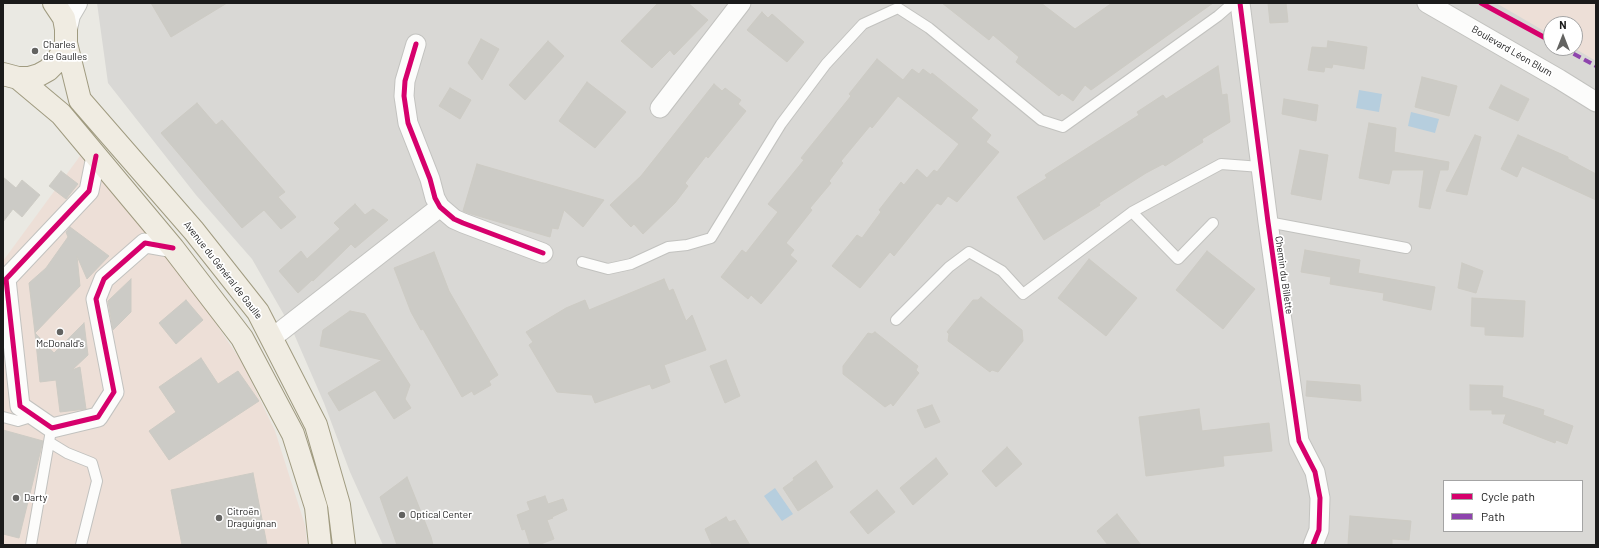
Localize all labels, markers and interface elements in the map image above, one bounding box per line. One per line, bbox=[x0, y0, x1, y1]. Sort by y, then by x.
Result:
north arrow bbox=[1543, 16, 1583, 56]
text: N bbox=[1559, 18, 1567, 31]
street label: Boulevard Léon Blum bbox=[1469, 23, 1555, 79]
place label: Charles de Gaulles bbox=[43, 39, 87, 62]
marker: Charles de Gaulles bbox=[30, 46, 40, 56]
street label: Avenue du Général de Gaulle bbox=[181, 219, 265, 321]
street label: Chemin du Billette bbox=[1273, 235, 1295, 315]
marker: McDonald's bbox=[55, 327, 65, 337]
place label: McDonald's bbox=[36, 338, 84, 350]
legend bbox=[1443, 480, 1583, 532]
text: Cycle path bbox=[1481, 489, 1535, 503]
place label: Darty bbox=[24, 492, 47, 504]
marker: Darty bbox=[11, 493, 21, 503]
place label: Citroën Draguignan bbox=[227, 506, 276, 530]
place label: Optical Center bbox=[410, 509, 472, 521]
text: Path bbox=[1481, 509, 1505, 523]
marker: Optical Center bbox=[397, 510, 407, 520]
marker: Citroën Draguignan bbox=[214, 513, 224, 523]

